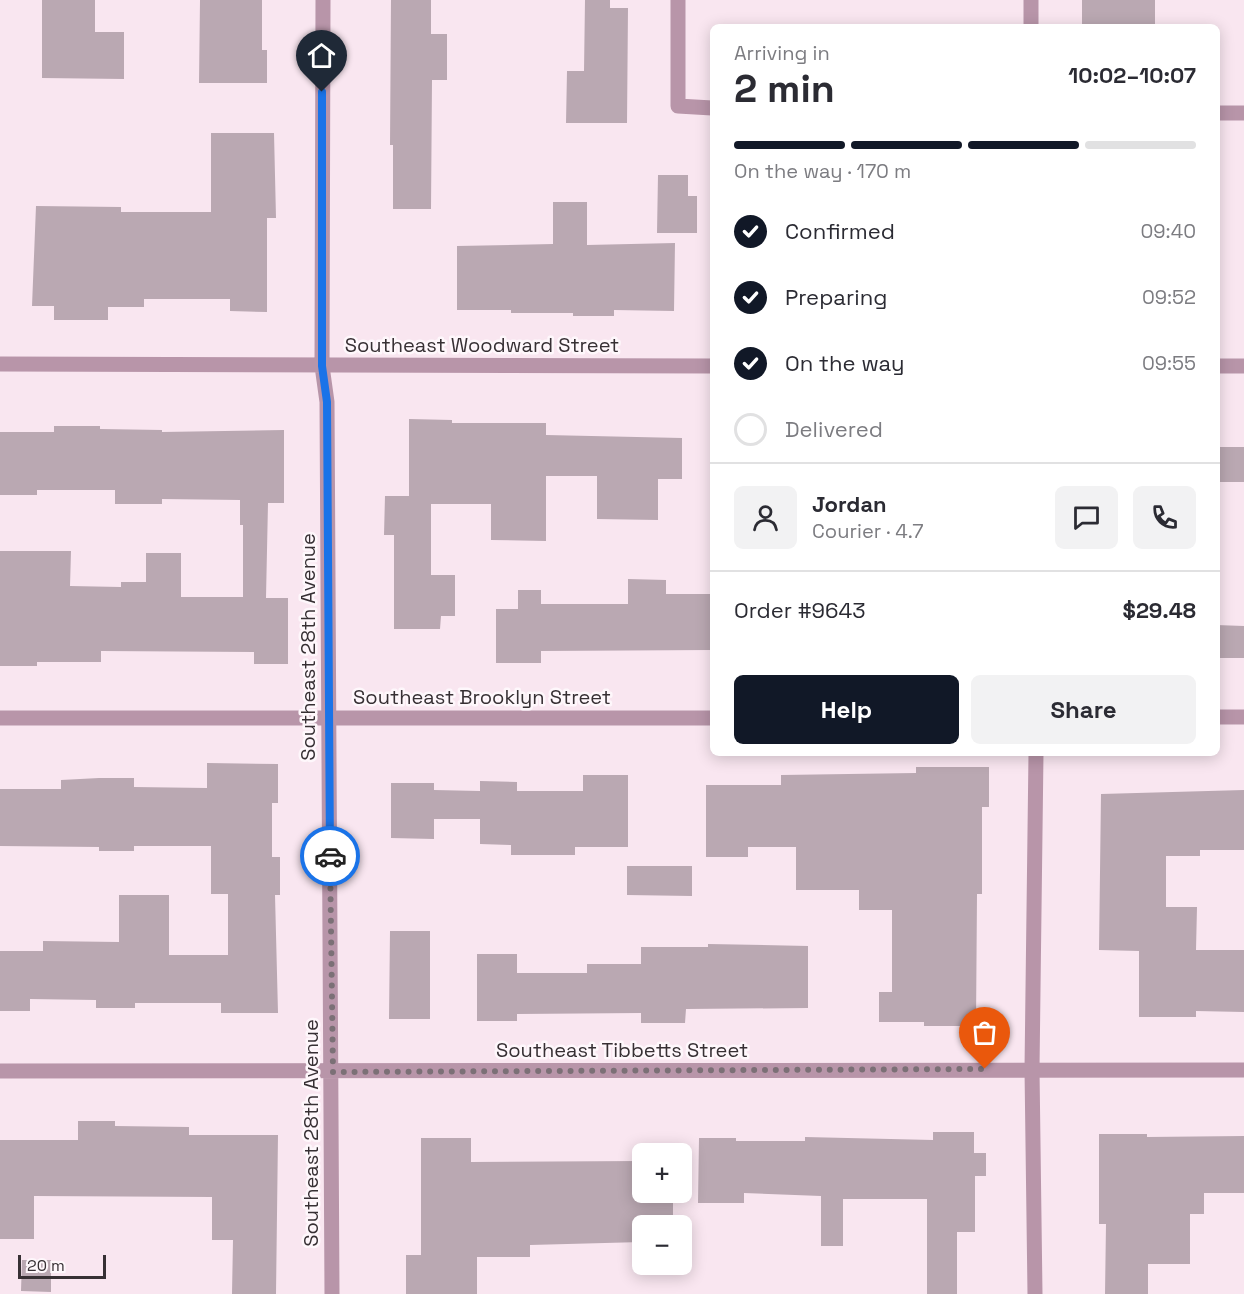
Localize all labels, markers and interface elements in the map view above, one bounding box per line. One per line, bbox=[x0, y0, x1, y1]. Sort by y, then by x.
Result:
pin bbox=[296, 30, 347, 92]
icon: home bbox=[305, 39, 338, 72]
text: Arriving in bbox=[734, 40, 830, 66]
text: 10:02–10:07 bbox=[1068, 61, 1196, 89]
text: 2 min bbox=[734, 64, 835, 113]
text: On the way · 170 m bbox=[734, 158, 911, 184]
icon: check bbox=[734, 215, 767, 248]
text: Confirmed bbox=[785, 217, 895, 245]
text: 09:40 bbox=[1141, 218, 1196, 244]
icon: check bbox=[734, 281, 767, 314]
text: Preparing bbox=[785, 283, 887, 311]
text: 09:52 bbox=[1142, 284, 1196, 310]
street label: Southeast Woodward Street bbox=[345, 332, 619, 358]
icon: check bbox=[734, 347, 767, 380]
text: On the way bbox=[785, 349, 904, 377]
text: 09:55 bbox=[1142, 350, 1196, 376]
text: Delivered bbox=[785, 415, 883, 443]
button: person bbox=[734, 486, 797, 549]
button: chat bbox=[1055, 486, 1118, 549]
button: phone bbox=[1133, 486, 1196, 549]
text: Jordan bbox=[812, 490, 887, 518]
text: Courier · 4.7 bbox=[812, 518, 923, 544]
street label: Southeast 28th Avenue bbox=[295, 533, 321, 761]
text: Order #9643 bbox=[734, 596, 866, 624]
text: $29.48 bbox=[1123, 596, 1196, 624]
button: Help bbox=[734, 675, 959, 744]
button: Share bbox=[971, 675, 1196, 744]
street label: Southeast Brooklyn Street bbox=[353, 684, 611, 710]
courier bbox=[300, 826, 360, 886]
icon: car bbox=[314, 840, 347, 873]
pin bbox=[959, 1007, 1010, 1069]
icon: bag bbox=[968, 1016, 1001, 1049]
street label: Southeast 28th Avenue bbox=[298, 1019, 324, 1247]
street label: Southeast Tibbetts Street bbox=[496, 1037, 748, 1063]
map controls bbox=[632, 1143, 692, 1275]
button: + bbox=[632, 1143, 692, 1203]
button: − bbox=[632, 1215, 692, 1275]
scale bar bbox=[18, 1252, 106, 1280]
text: 20 m bbox=[27, 1255, 65, 1276]

